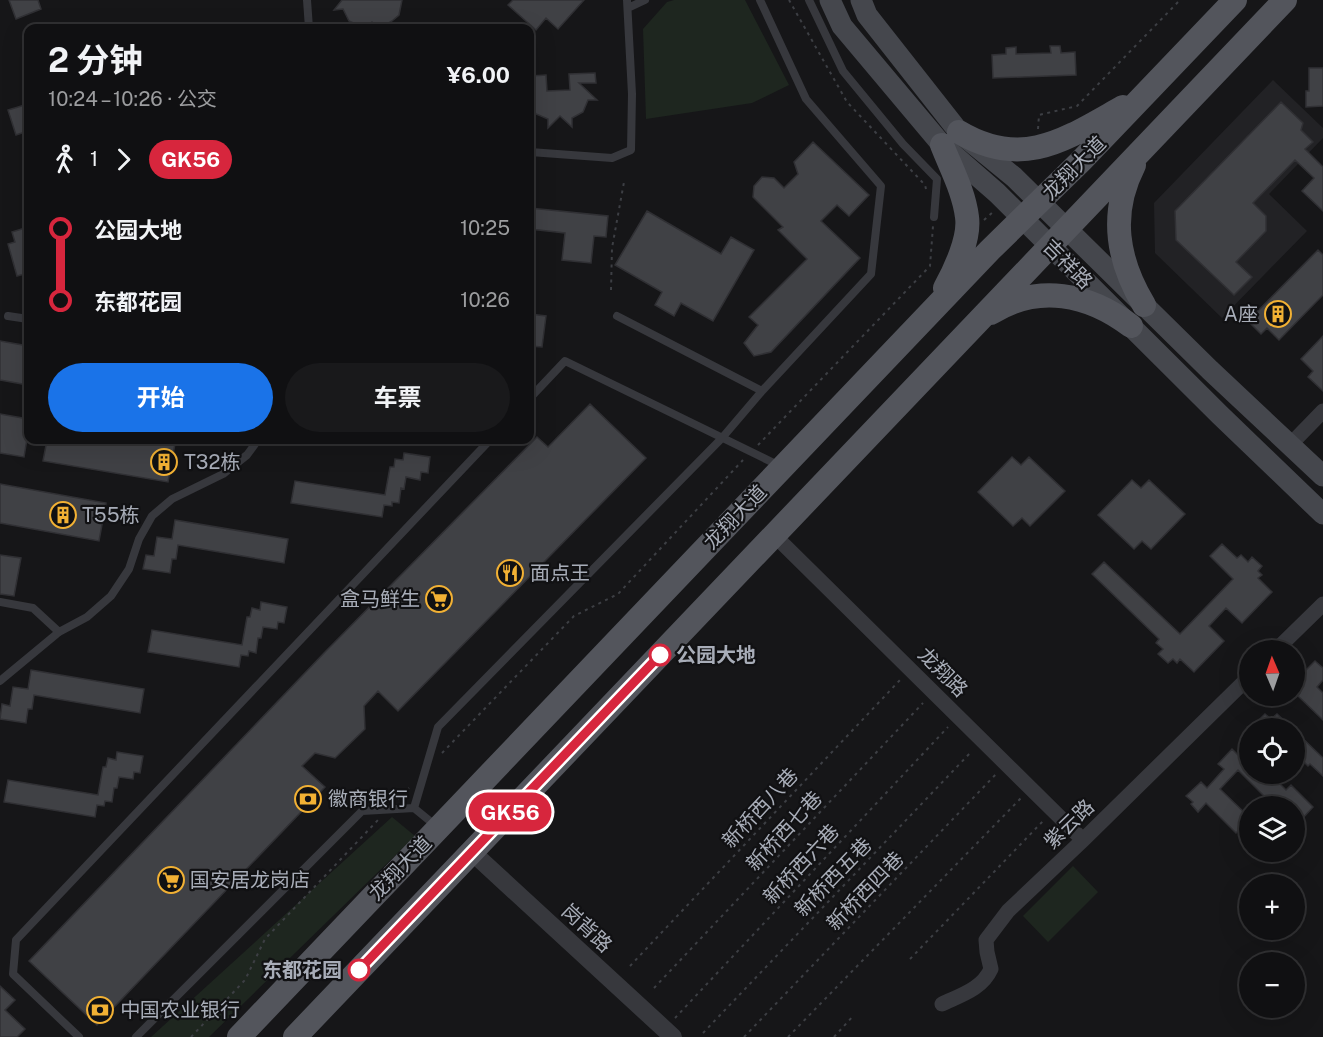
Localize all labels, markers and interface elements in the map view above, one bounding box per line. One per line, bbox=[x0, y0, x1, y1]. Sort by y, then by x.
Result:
text: 2 分钟 bbox=[48, 41, 142, 79]
text: ¥6.00 bbox=[447, 62, 510, 88]
text: 10:24 – 10:26 · 公交 bbox=[48, 87, 217, 111]
street label: 龙翔大道 bbox=[1037, 131, 1111, 205]
icon: walk bbox=[48, 143, 81, 176]
icon: forward bbox=[107, 143, 140, 176]
text: 1 bbox=[90, 147, 98, 171]
text: GK56 bbox=[161, 147, 220, 172]
text: 10:25 bbox=[460, 216, 510, 240]
text: 公园大地 bbox=[94, 217, 182, 243]
street label: 吉祥路 bbox=[1038, 234, 1098, 294]
text: 10:26 bbox=[460, 288, 510, 312]
text: 东都花园 bbox=[94, 289, 182, 315]
building icon: A座 bbox=[1263, 299, 1293, 329]
place label: A座 bbox=[1224, 302, 1258, 326]
button: 开始 bbox=[48, 363, 273, 432]
button: 车票 bbox=[285, 363, 510, 432]
building icon: T32栋 bbox=[149, 447, 179, 477]
place label: T32栋 bbox=[184, 450, 240, 474]
street label: 龙翔大道 bbox=[699, 480, 771, 554]
building icon: T55栋 bbox=[48, 500, 78, 530]
place label: T55栋 bbox=[82, 503, 140, 527]
restaurant icon: 面点王 bbox=[495, 558, 525, 588]
place label: 面点王 bbox=[530, 561, 590, 585]
supermarket icon: 盒马鲜生 bbox=[424, 584, 454, 614]
place label: 盒马鲜生 bbox=[340, 587, 420, 611]
north arrow bbox=[1239, 640, 1305, 706]
map controls bbox=[1239, 640, 1305, 1018]
street label: 龙翔路 bbox=[913, 642, 973, 702]
place label: 公园大地 bbox=[676, 643, 756, 667]
marker: 公园大地 bbox=[649, 644, 671, 666]
button: locate bbox=[1239, 718, 1305, 784]
street label: 新桥西八巷 bbox=[717, 763, 803, 853]
bank icon: 徽商银行 bbox=[293, 784, 323, 814]
street label: 新桥西七巷 bbox=[741, 786, 827, 876]
place label: 徽商银行 bbox=[328, 787, 408, 811]
line badge: GK56 bbox=[468, 792, 552, 832]
street label: 紫云路 bbox=[1039, 795, 1099, 853]
button: layers bbox=[1239, 796, 1305, 862]
text: GK56 bbox=[480, 800, 540, 825]
street label: 新桥西六巷 bbox=[758, 819, 844, 909]
street label: 龙翔大道 bbox=[364, 831, 436, 905]
street label: 新桥西五巷 bbox=[790, 833, 876, 921]
street label: 新桥西四巷 bbox=[822, 847, 908, 935]
supermarket icon: 国安居龙岗店 bbox=[156, 865, 186, 895]
place label: 国安居龙岗店 bbox=[190, 868, 310, 892]
button: + bbox=[1239, 874, 1305, 940]
street label: 岗背路 bbox=[557, 899, 617, 957]
button: − bbox=[1239, 952, 1305, 1018]
place label: 东都花园 bbox=[262, 958, 342, 982]
marker: 东都花园 bbox=[348, 959, 370, 981]
bank icon: 中国农业银行 bbox=[85, 995, 115, 1025]
place label: 中国农业银行 bbox=[120, 998, 240, 1022]

